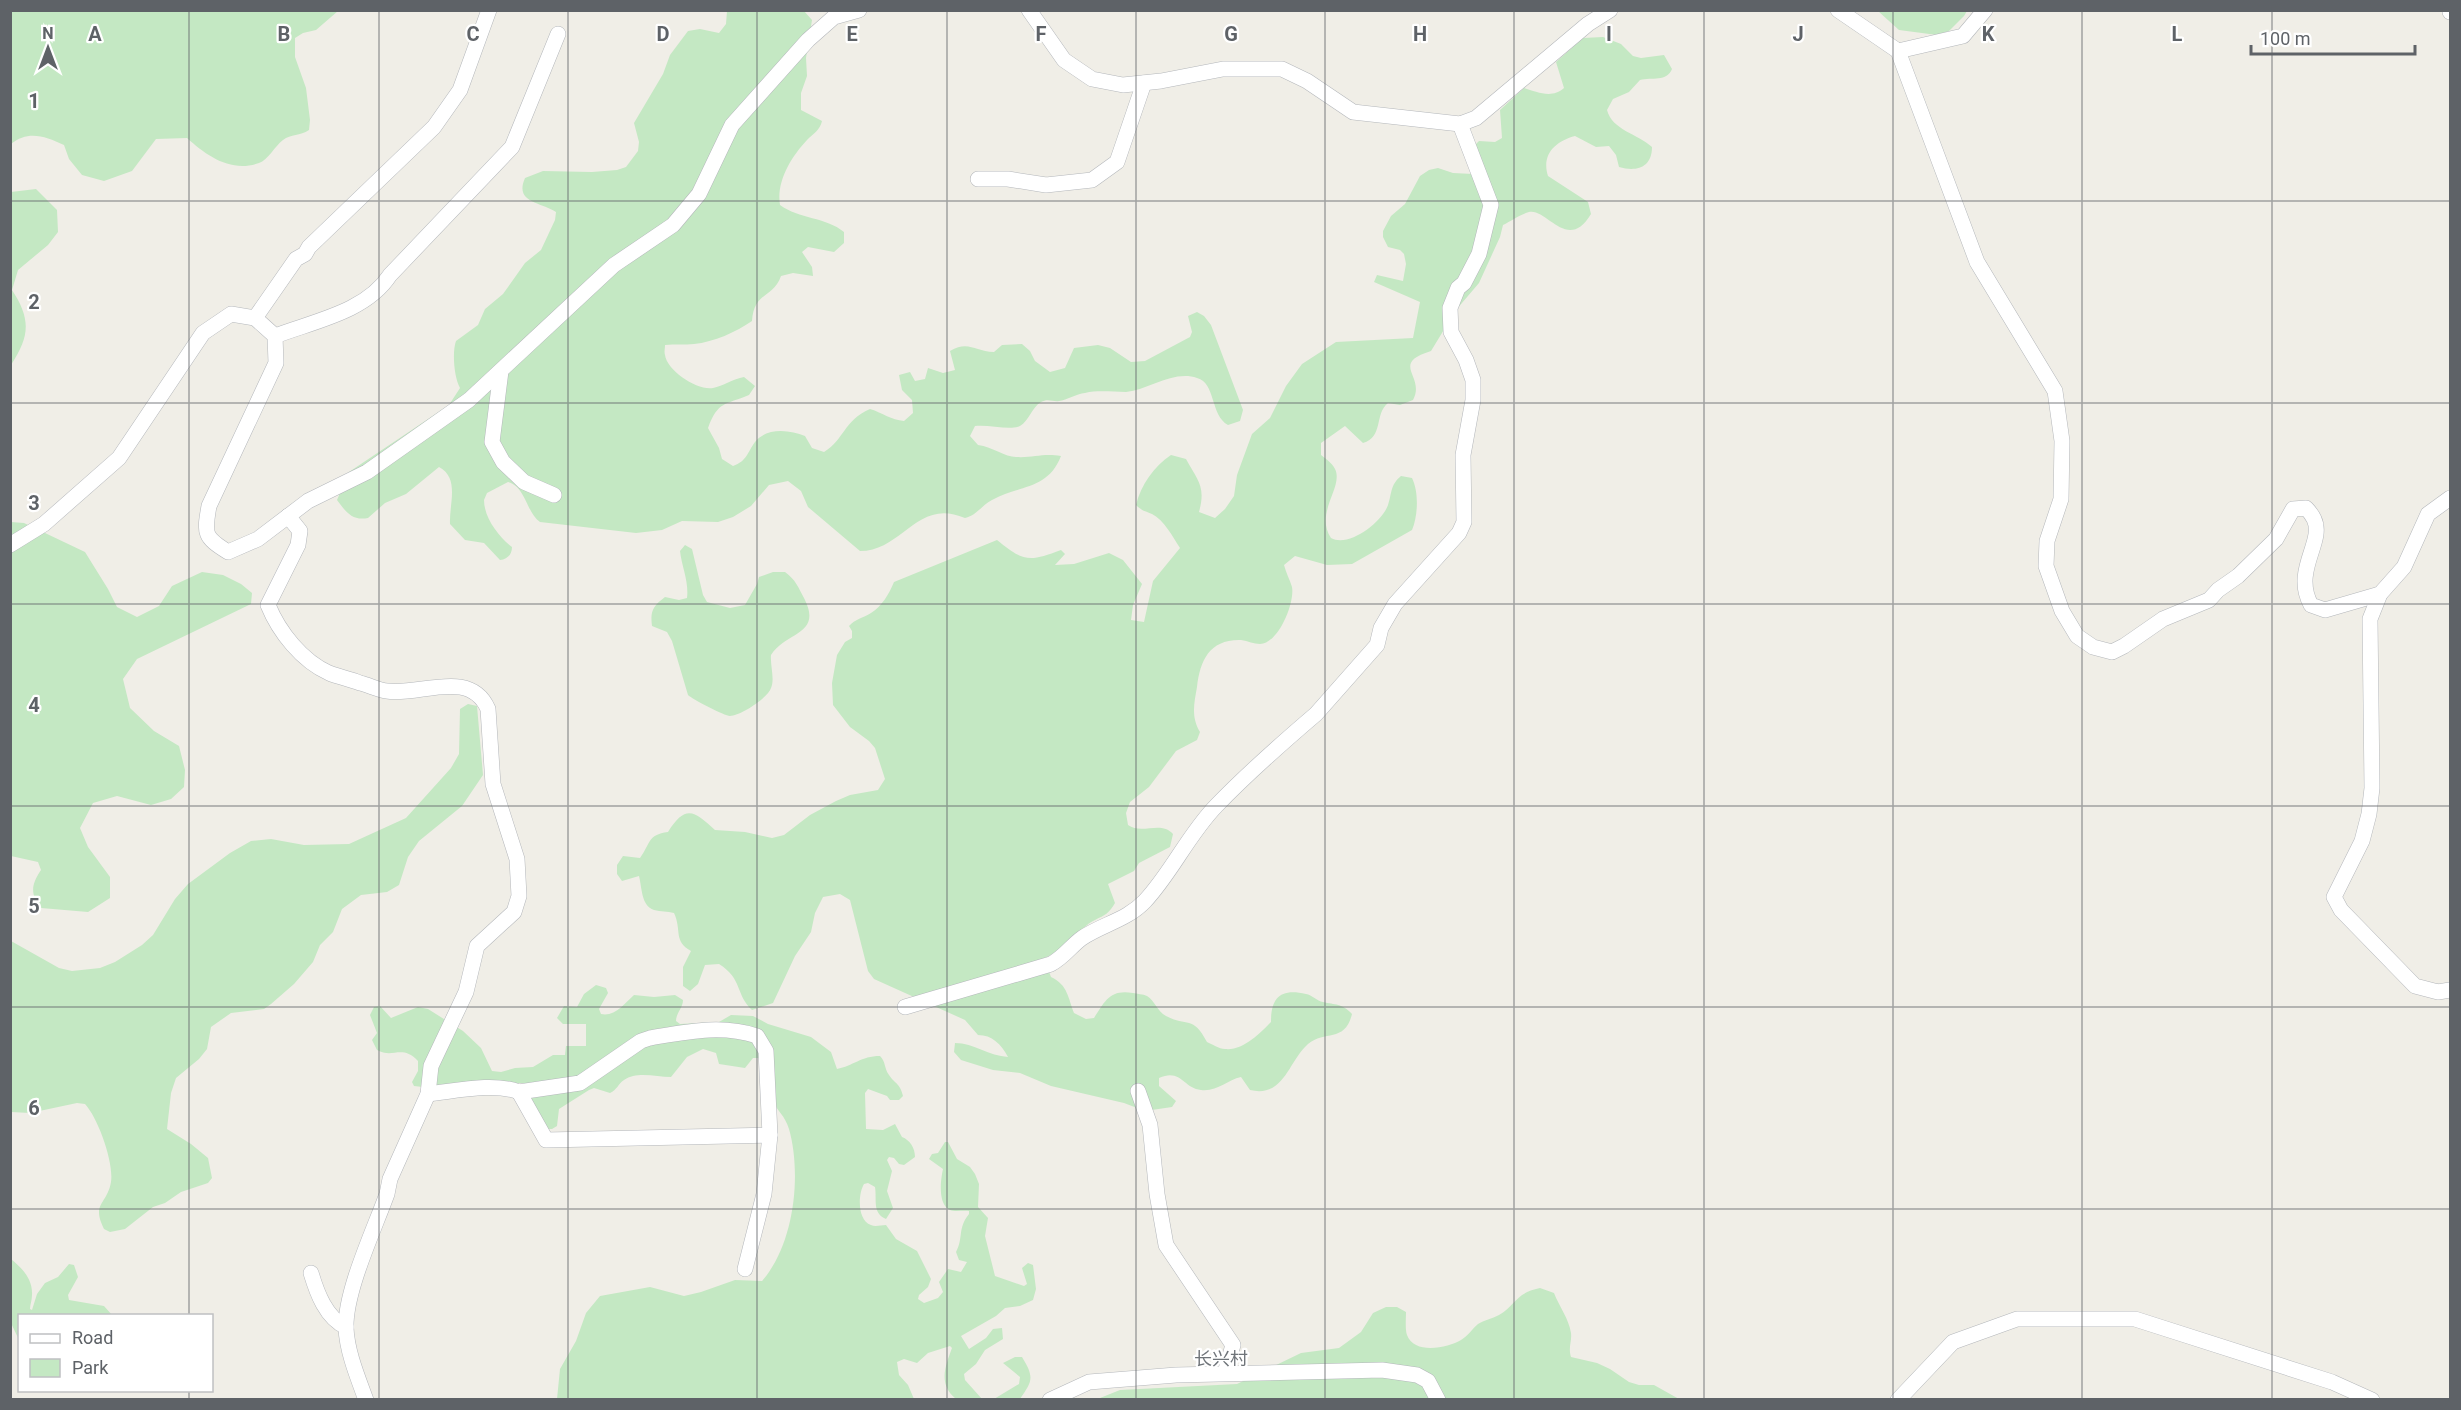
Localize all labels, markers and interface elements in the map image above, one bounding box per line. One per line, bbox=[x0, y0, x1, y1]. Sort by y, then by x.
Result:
north arrow bbox=[18, 18, 78, 78]
scale bar bbox=[2251, 18, 2414, 56]
text: A bbox=[88, 22, 102, 46]
text: B bbox=[278, 22, 290, 46]
text: C bbox=[466, 22, 480, 46]
text: D bbox=[657, 22, 670, 46]
text: E bbox=[846, 22, 858, 46]
text: F bbox=[1036, 22, 1047, 46]
text: G bbox=[1224, 22, 1238, 46]
text: H bbox=[1413, 22, 1427, 46]
text: I bbox=[1606, 22, 1612, 46]
text: J bbox=[1792, 22, 1804, 46]
text: K bbox=[1982, 22, 1995, 46]
text: L bbox=[2172, 22, 2183, 46]
text: N bbox=[42, 24, 54, 43]
text: 100 m bbox=[2260, 28, 2311, 49]
text: 1 bbox=[28, 89, 40, 113]
text: 2 bbox=[28, 290, 40, 314]
text: 3 bbox=[28, 491, 40, 515]
text: 4 bbox=[28, 693, 40, 717]
text: 5 bbox=[28, 894, 40, 918]
text: 6 bbox=[28, 1096, 40, 1120]
legend bbox=[18, 1314, 213, 1392]
text: Road bbox=[72, 1327, 113, 1348]
district label: 长兴村 bbox=[1194, 1348, 1248, 1369]
text: Park bbox=[72, 1357, 109, 1378]

